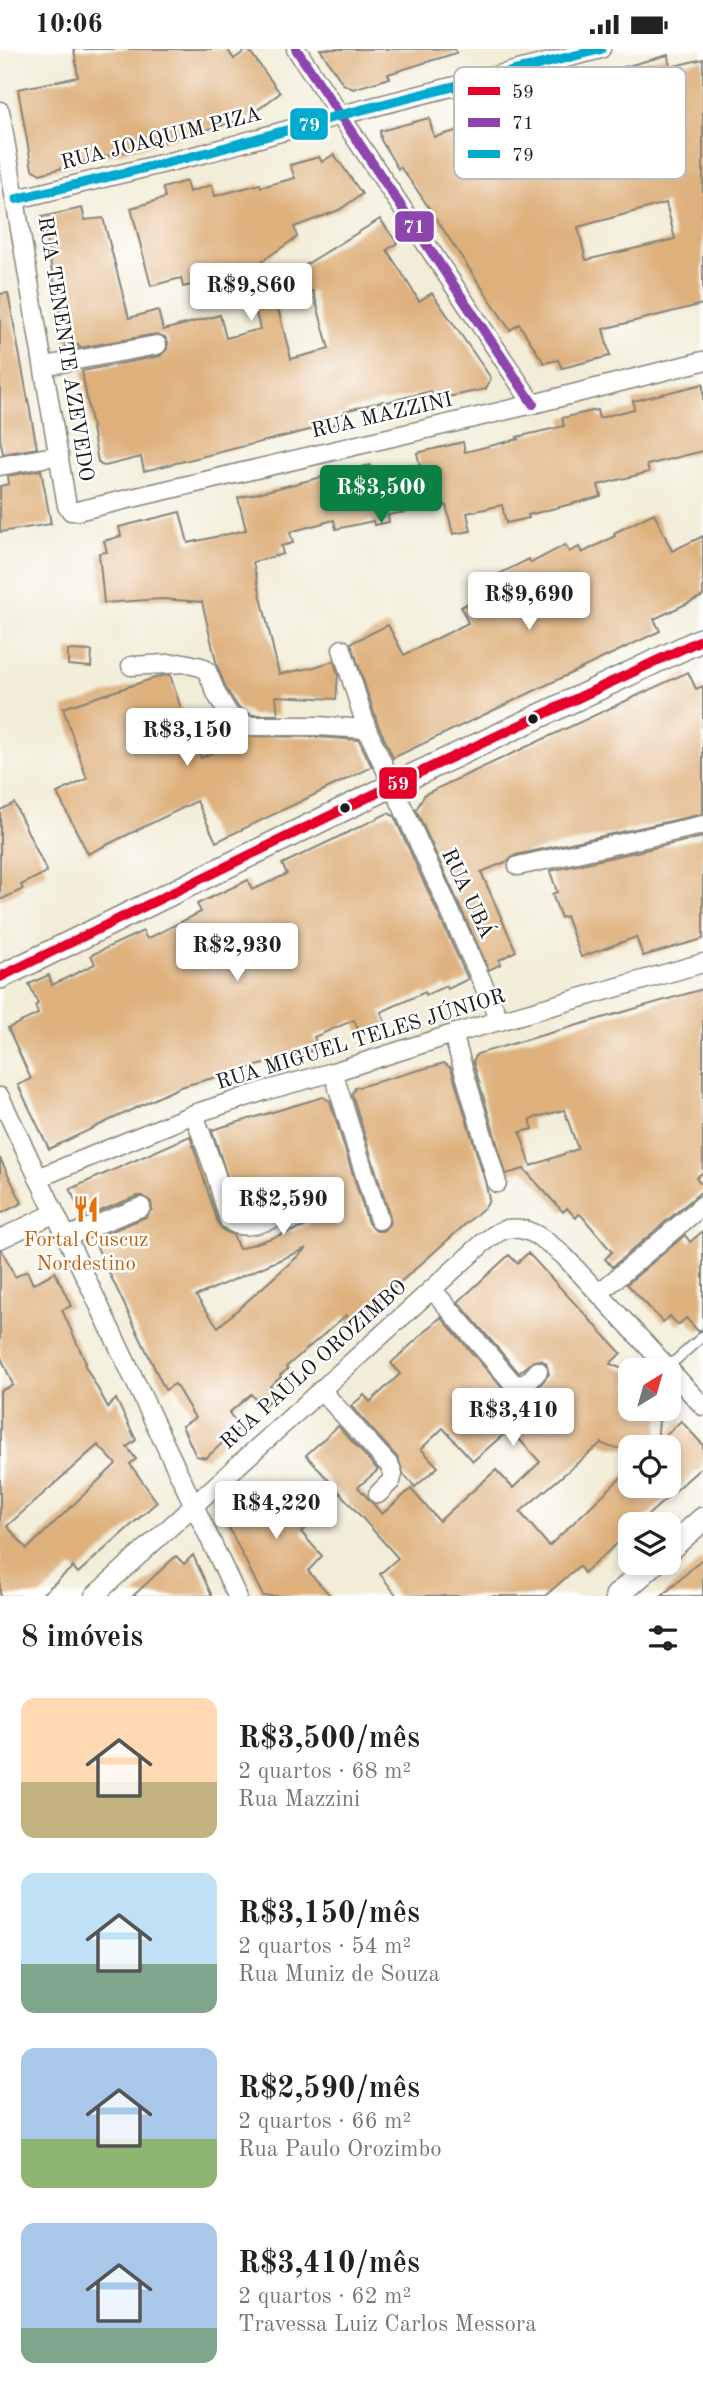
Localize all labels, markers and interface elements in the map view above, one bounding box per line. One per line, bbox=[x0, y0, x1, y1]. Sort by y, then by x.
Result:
text: 10:06 bbox=[35, 12, 103, 38]
legend bbox=[454, 67, 686, 179]
text: 59 bbox=[512, 84, 534, 103]
street label: RUA JOAQUIM PIZA bbox=[59, 104, 263, 174]
line badge: 79 bbox=[289, 107, 329, 141]
text: 71 bbox=[512, 115, 534, 134]
text: 79 bbox=[298, 117, 320, 136]
text: 79 bbox=[512, 147, 534, 166]
line badge: 71 bbox=[394, 210, 435, 243]
street label: RUA TENENTE AZEVEDO bbox=[34, 215, 96, 483]
text: 71 bbox=[403, 219, 425, 238]
pin: R$9,860 bbox=[186, 264, 316, 323]
text: R$9,860 bbox=[206, 274, 296, 297]
street label: RUA MAZZINI bbox=[309, 390, 455, 442]
pin: R$3,500 bbox=[316, 465, 446, 525]
text: R$3,500 bbox=[336, 476, 426, 499]
pin: R$9,690 bbox=[464, 573, 594, 632]
text: R$9,690 bbox=[484, 583, 574, 606]
pin: R$3,150 bbox=[122, 709, 252, 768]
unlabelled marker bbox=[526, 712, 540, 726]
text: R$3,150 bbox=[142, 719, 232, 742]
line badge: 59 bbox=[378, 766, 418, 800]
text: 59 bbox=[387, 776, 409, 795]
unlabelled marker bbox=[338, 801, 352, 815]
street label: RUA UBÁ bbox=[437, 844, 501, 942]
pin: R$2,930 bbox=[172, 923, 302, 983]
text: R$2,930 bbox=[192, 934, 282, 957]
street label: RUA MIGUEL TELES JÚNIOR bbox=[212, 981, 508, 1094]
pin: R$2,590 bbox=[218, 1177, 348, 1237]
text: R$2,590 bbox=[238, 1188, 328, 1211]
restaurant icon: Fortal Cuscuz Nordestino bbox=[71, 1194, 101, 1224]
place label: Fortal Cuscuz Nordestino bbox=[24, 1230, 149, 1275]
street label: RUA PAULO OROZIMBO bbox=[217, 1276, 411, 1454]
north arrow bbox=[618, 1358, 681, 1421]
map controls bbox=[618, 1358, 681, 1575]
pin: R$3,410 bbox=[448, 1389, 578, 1448]
text: R$3,410 bbox=[468, 1399, 558, 1422]
button: locate bbox=[618, 1435, 681, 1498]
pin: R$4,220 bbox=[211, 1481, 341, 1541]
text: R$4,220 bbox=[231, 1492, 321, 1515]
button: layers bbox=[618, 1512, 681, 1575]
icon: filters bbox=[644, 1619, 682, 1657]
text: 8 imóveis bbox=[21, 1623, 143, 1653]
text: R$3,500/mês bbox=[238, 1724, 420, 1754]
icon: home bbox=[77, 1726, 161, 1810]
text: 2 quartos · 68 m² bbox=[238, 1760, 411, 1783]
text: Rua Mazzini bbox=[238, 1788, 360, 1811]
text: R$3,150/mês bbox=[238, 1899, 420, 1929]
icon: home bbox=[77, 1901, 161, 1985]
text: 2 quartos · 54 m² bbox=[238, 1935, 411, 1958]
text: Rua Muniz de Souza bbox=[238, 1963, 440, 1986]
text: R$2,590/mês bbox=[238, 2074, 420, 2104]
icon: home bbox=[77, 2076, 161, 2160]
text: 2 quartos · 66 m² bbox=[238, 2110, 411, 2133]
text: Rua Paulo Orozimbo bbox=[238, 2138, 442, 2161]
text: R$3,410/mês bbox=[238, 2249, 420, 2279]
icon: home bbox=[77, 2251, 161, 2335]
text: 2 quartos · 62 m² bbox=[238, 2285, 411, 2308]
text: Travessa Luiz Carlos Messora bbox=[238, 2313, 537, 2336]

